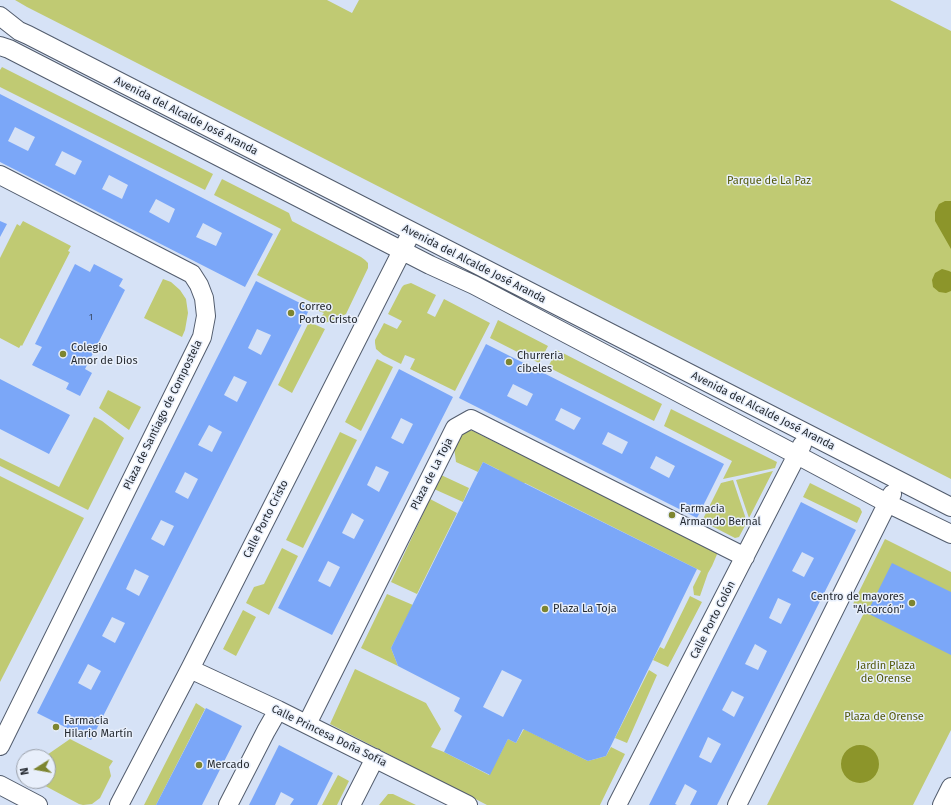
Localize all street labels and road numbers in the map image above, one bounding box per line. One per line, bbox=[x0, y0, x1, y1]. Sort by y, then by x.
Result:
street label: Avenida del Alcalde José Aranda bbox=[112, 74, 260, 158]
street label: Avenida del Alcalde José Aranda bbox=[400, 222, 548, 306]
street label: Plaza de Santiago de Compostela bbox=[121, 338, 205, 492]
street label: Avenida del Alcalde José Aranda bbox=[689, 369, 837, 453]
street label: Plaza de La Toja bbox=[408, 436, 456, 512]
street label: Calle Porto Cristo bbox=[241, 478, 291, 560]
street label: Calle Porto Colón bbox=[688, 579, 738, 661]
street label: Calle Princesa Doña Sofía bbox=[269, 702, 389, 770]

